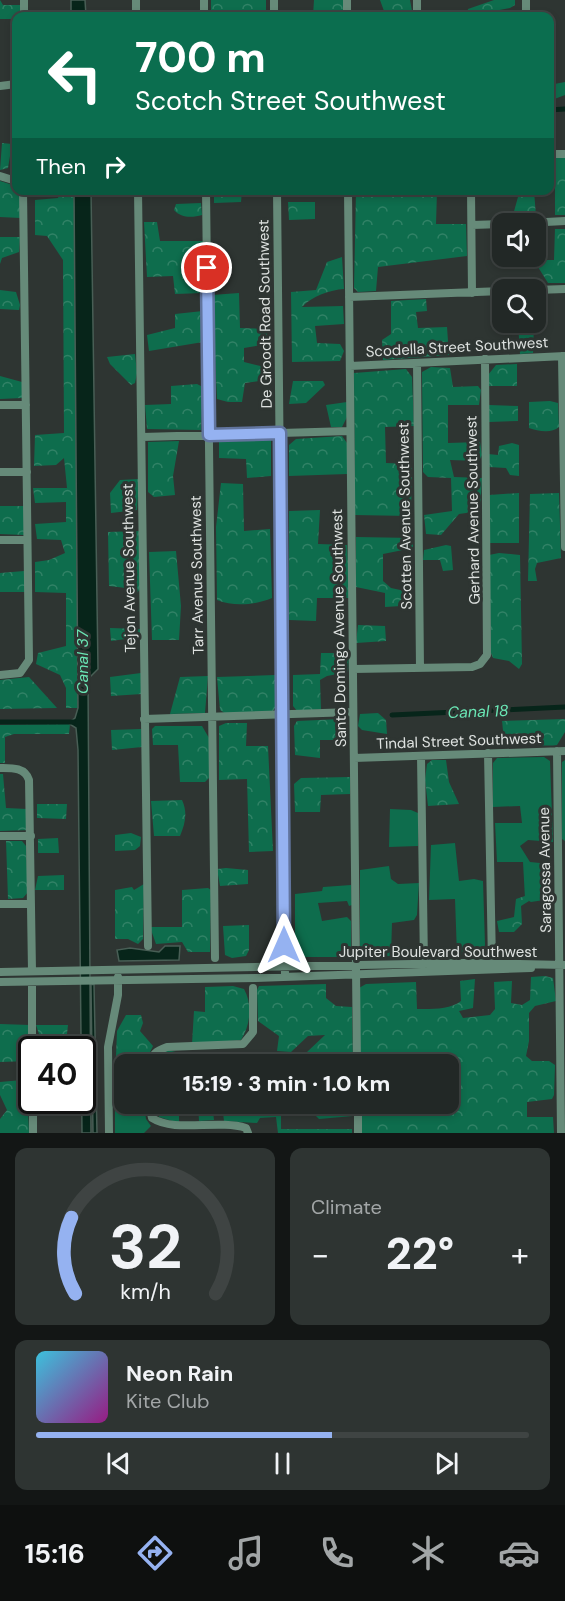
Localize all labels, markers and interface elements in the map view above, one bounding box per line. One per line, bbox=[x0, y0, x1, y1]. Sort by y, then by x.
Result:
text: 700 m bbox=[135, 30, 266, 85]
icon: left bbox=[36, 36, 114, 114]
text: Scotch Street Southwest bbox=[135, 83, 446, 118]
icon: right bbox=[98, 150, 131, 183]
text: Then bbox=[36, 152, 86, 181]
map controls bbox=[492, 213, 546, 333]
button: sound bbox=[492, 213, 546, 267]
street label: De Groodt Road Southwest bbox=[253, 219, 277, 409]
pin bbox=[181, 242, 232, 293]
icon: arrive bbox=[190, 251, 223, 284]
button: search bbox=[492, 279, 546, 333]
street label: Scodella Street Southwest bbox=[365, 332, 549, 362]
street label: Gerhard Avenue Southwest bbox=[461, 415, 485, 605]
street label: Scotten Avenue Southwest bbox=[393, 422, 417, 610]
street label: Tejon Avenue Southwest bbox=[118, 483, 140, 653]
street label: Tarr Avenue Southwest bbox=[186, 495, 208, 655]
street label: Santo Domingo Avenue Southwest bbox=[327, 509, 351, 747]
water label: Canal 37 bbox=[72, 629, 93, 694]
water label: Canal 18 bbox=[447, 700, 509, 723]
street label: Tindal Street Southwest bbox=[376, 728, 542, 754]
street label: Saragossa Avenue bbox=[534, 807, 556, 933]
position arrow bbox=[252, 913, 316, 977]
street label: Jupiter Boulevard Southwest bbox=[339, 942, 537, 962]
speed limit sign: 40 bbox=[18, 1036, 96, 1114]
text: 15:19 · 3 min · 1.0 km bbox=[183, 1069, 390, 1098]
text: Climate bbox=[311, 1194, 382, 1220]
text: 32 bbox=[108, 1206, 182, 1287]
text: 22° bbox=[386, 1224, 454, 1283]
text: − bbox=[311, 1233, 329, 1276]
text: + bbox=[511, 1233, 529, 1276]
text: km/h bbox=[120, 1278, 170, 1306]
text: Neon Rain bbox=[126, 1359, 233, 1388]
text: Kite Club bbox=[126, 1388, 210, 1414]
icon: previous bbox=[102, 1447, 135, 1480]
icon: pause bbox=[266, 1447, 299, 1480]
icon: next bbox=[430, 1447, 463, 1480]
icon: directions bbox=[134, 1532, 176, 1574]
icon: music bbox=[225, 1532, 267, 1574]
icon: phone bbox=[316, 1532, 358, 1574]
icon: climate bbox=[407, 1532, 449, 1574]
icon: car bbox=[498, 1532, 540, 1574]
text: 15:16 bbox=[25, 1536, 85, 1571]

